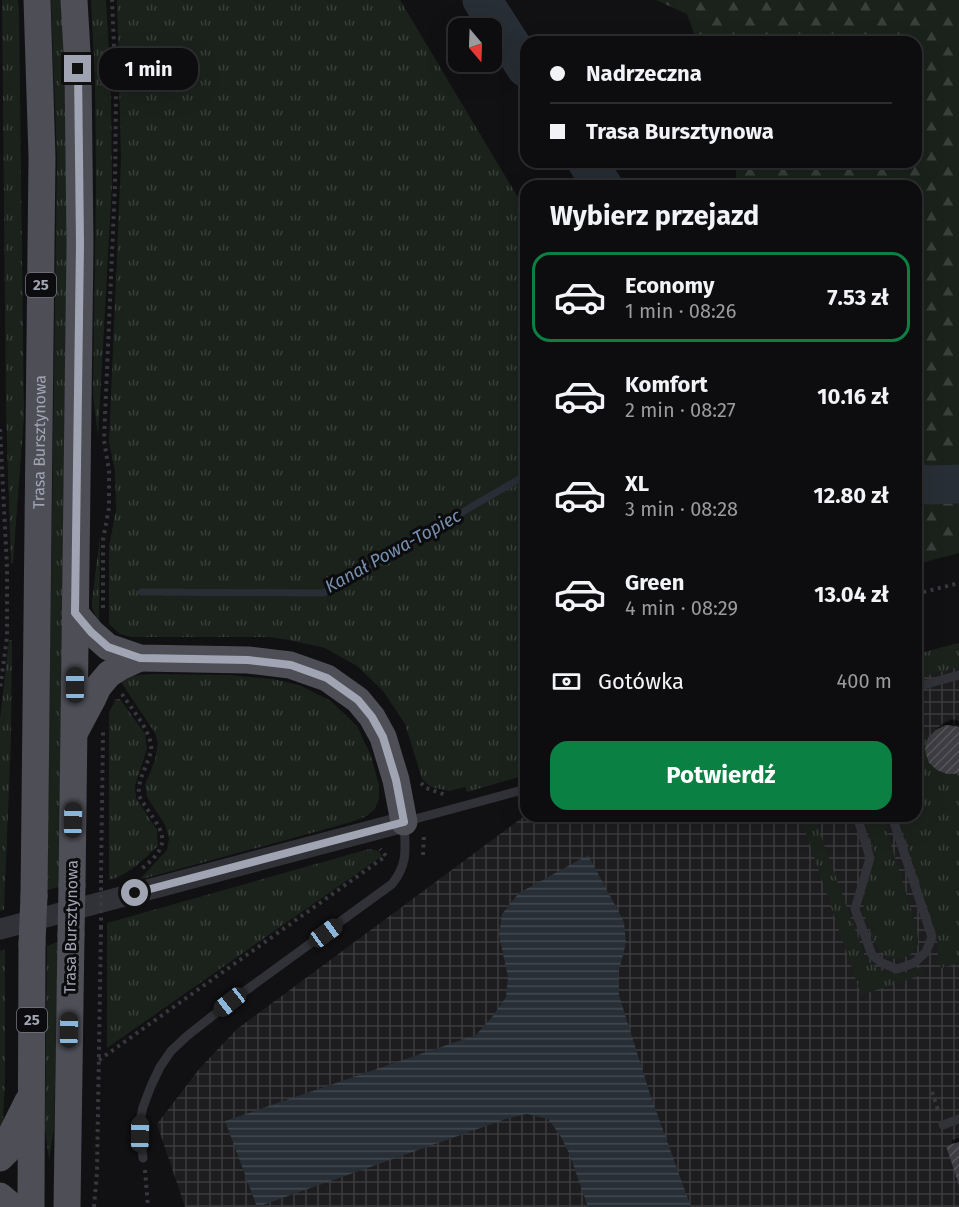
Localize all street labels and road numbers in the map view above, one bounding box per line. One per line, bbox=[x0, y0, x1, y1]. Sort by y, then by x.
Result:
road number: 25 bbox=[26, 273, 56, 297]
street label: Trasa Bursztynowa bbox=[29, 375, 49, 509]
street label: Trasa Bursztynowa bbox=[60, 860, 82, 994]
road number: 25 bbox=[17, 1008, 47, 1032]

